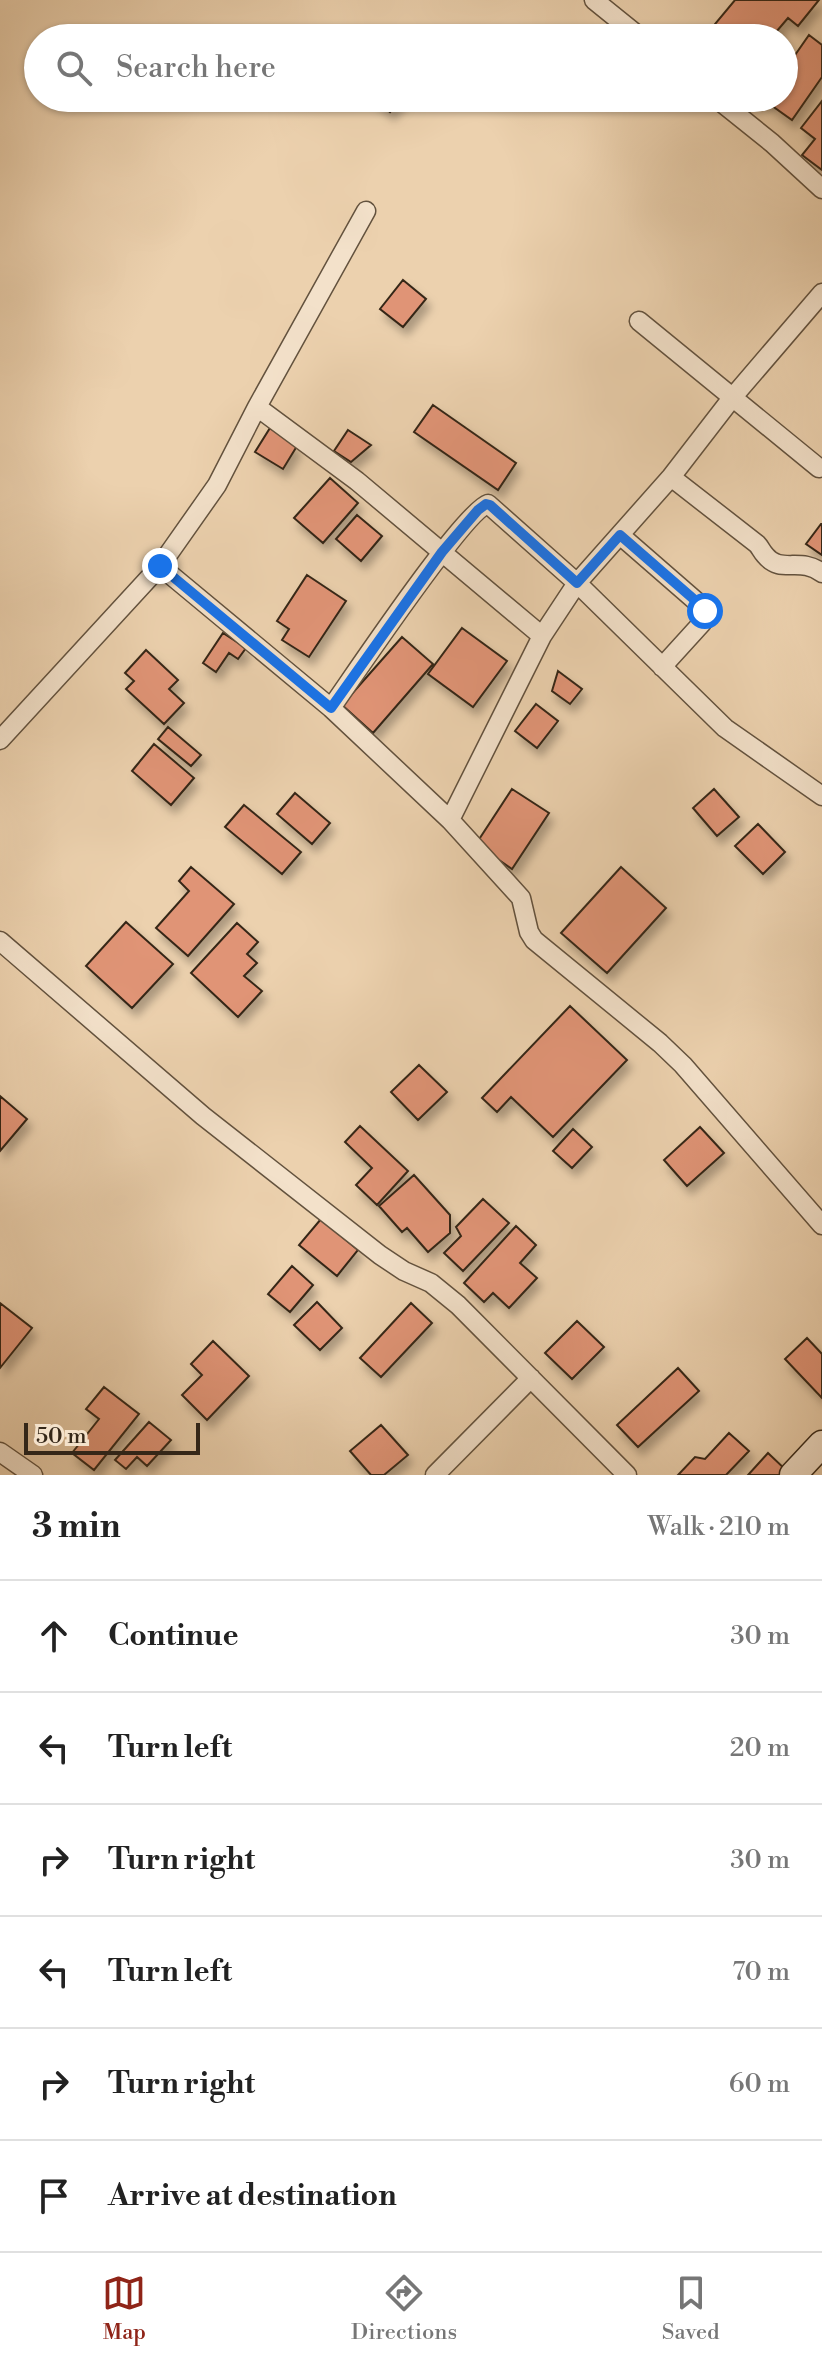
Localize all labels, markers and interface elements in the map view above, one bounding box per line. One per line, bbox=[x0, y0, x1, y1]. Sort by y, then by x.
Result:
search box bbox=[24, 24, 798, 112]
icon: search bbox=[52, 46, 96, 90]
text: Search here bbox=[116, 49, 276, 87]
route end bbox=[142, 548, 178, 584]
route start bbox=[687, 593, 723, 629]
scale bar bbox=[24, 1419, 200, 1455]
text: 50 m bbox=[36, 1423, 87, 1450]
text: 3 min bbox=[32, 1506, 121, 1548]
text: Walk · 210 m bbox=[648, 1511, 790, 1543]
icon: ahead bbox=[32, 1614, 76, 1658]
text: Continue bbox=[108, 1617, 239, 1655]
text: 30 m bbox=[730, 1620, 790, 1652]
icon: left bbox=[32, 1726, 76, 1770]
text: Turn left bbox=[108, 1729, 232, 1767]
text: 20 m bbox=[730, 1732, 790, 1764]
icon: right bbox=[32, 1838, 76, 1882]
text: Turn right bbox=[108, 1841, 255, 1879]
text: 30 m bbox=[730, 1844, 790, 1876]
icon: left bbox=[32, 1950, 76, 1994]
text: Turn left bbox=[108, 1953, 232, 1991]
text: 70 m bbox=[732, 1956, 790, 1988]
icon: right bbox=[32, 2062, 76, 2106]
text: Turn right bbox=[108, 2065, 255, 2103]
text: 60 m bbox=[729, 2068, 790, 2100]
icon: arrive bbox=[32, 2174, 76, 2218]
text: Arrive at destination bbox=[108, 2177, 397, 2215]
tab: Map bbox=[102, 2271, 146, 2346]
tab: Directions bbox=[351, 2271, 457, 2346]
tab: Saved bbox=[662, 2271, 720, 2346]

